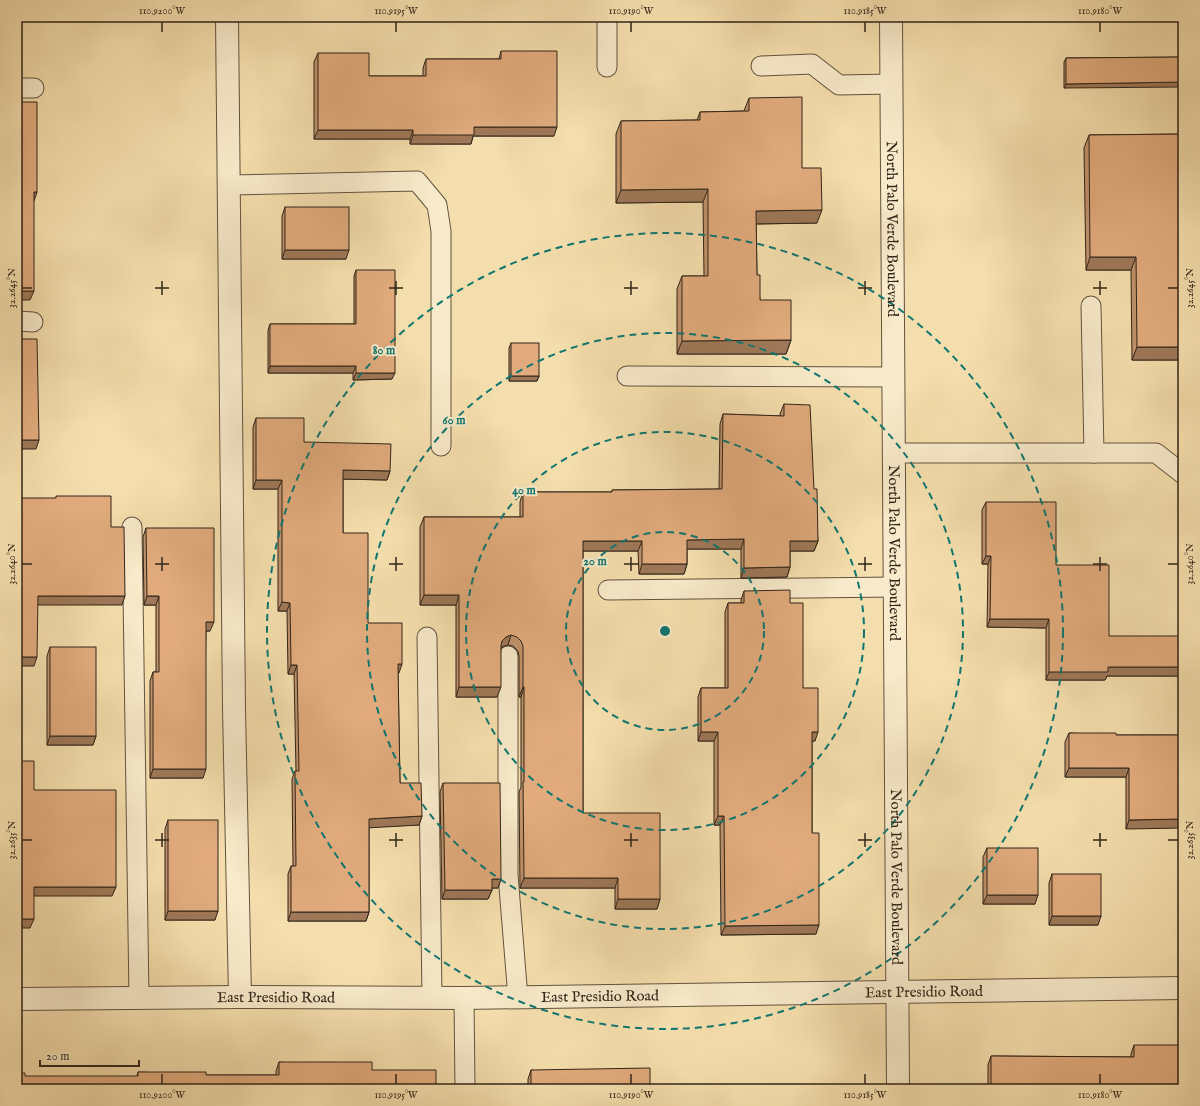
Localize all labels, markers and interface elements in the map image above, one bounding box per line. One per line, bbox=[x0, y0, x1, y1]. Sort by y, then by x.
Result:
text: 110.9200°W bbox=[139, 5, 185, 18]
text: 110.9195°W bbox=[374, 5, 418, 18]
text: 110.9190°W bbox=[609, 5, 654, 18]
text: 110.9185°W bbox=[844, 5, 887, 18]
text: 110.9180°W bbox=[1078, 5, 1122, 18]
street label: North Palo Verde Boulevard bbox=[882, 141, 902, 318]
text: 32.2645°N bbox=[6, 268, 19, 308]
text: 32.2645°N bbox=[1184, 268, 1197, 308]
text: 80 m bbox=[373, 343, 396, 358]
text: 60 m bbox=[443, 413, 466, 428]
street label: North Palo Verde Boulevard bbox=[884, 465, 905, 642]
text: 40 m bbox=[512, 483, 537, 498]
text: 32.2640°N bbox=[6, 543, 19, 585]
text: 32.2640°N bbox=[1184, 543, 1197, 585]
text: 20 m bbox=[583, 554, 607, 569]
centre of rings bbox=[658, 624, 672, 638]
street label: North Palo Verde Boulevard bbox=[887, 789, 907, 966]
text: 32.2635°N bbox=[6, 820, 19, 859]
text: 32.2635°N bbox=[1184, 820, 1197, 859]
street label: East Presidio Road bbox=[865, 981, 984, 1002]
street label: East Presidio Road bbox=[541, 986, 660, 1006]
street label: East Presidio Road bbox=[217, 987, 336, 1007]
scale bar bbox=[40, 1042, 139, 1068]
text: 20 m bbox=[46, 1049, 69, 1064]
text: 110.9200°W bbox=[139, 1089, 185, 1102]
text: 110.9195°W bbox=[374, 1089, 418, 1102]
text: 110.9190°W bbox=[609, 1089, 654, 1102]
text: 110.9185°W bbox=[844, 1089, 887, 1102]
text: 110.9180°W bbox=[1078, 1089, 1122, 1102]

